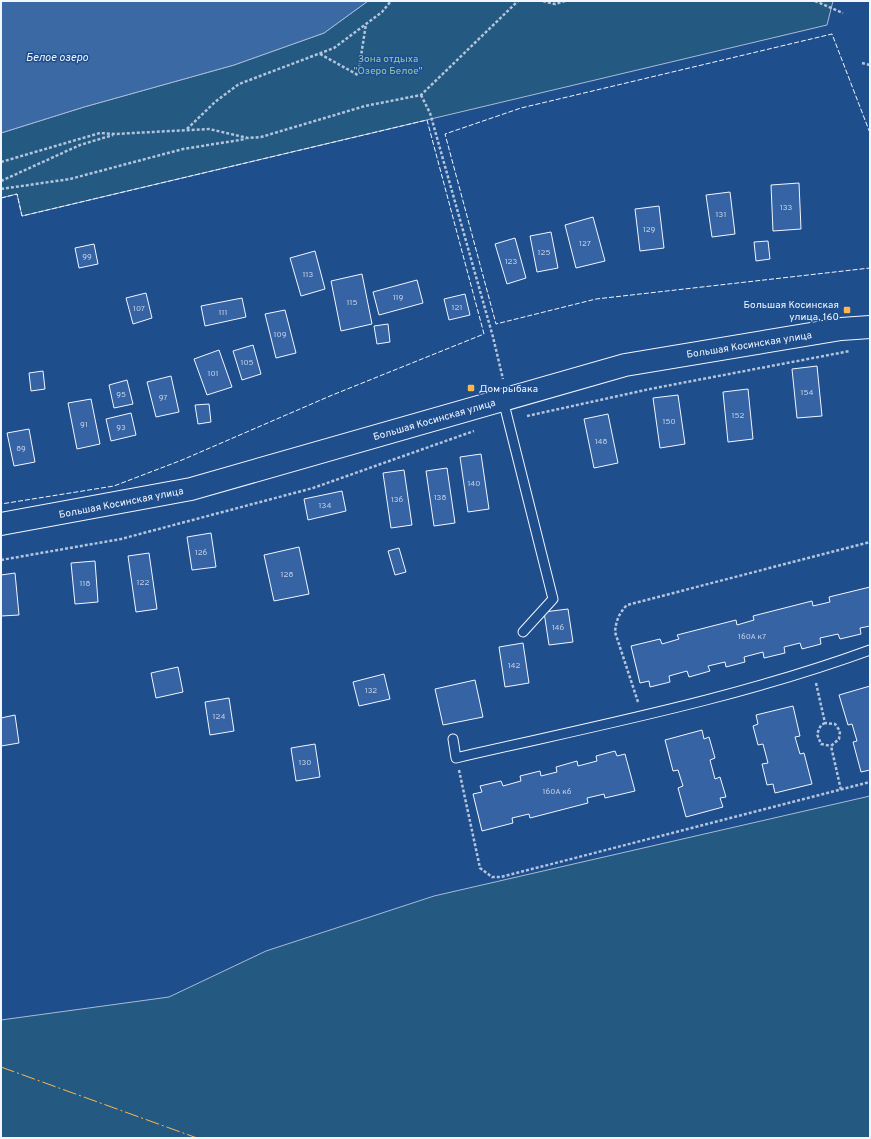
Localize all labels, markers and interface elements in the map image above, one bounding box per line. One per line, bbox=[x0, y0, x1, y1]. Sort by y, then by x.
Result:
water label: Белое озеро bbox=[26, 51, 88, 65]
park label: Зона отдыха "Озеро Белое" bbox=[353, 53, 423, 78]
house number: 133 bbox=[780, 203, 792, 213]
house number: 131 bbox=[716, 210, 726, 220]
house number: 129 bbox=[643, 225, 656, 235]
house number: 127 bbox=[579, 239, 591, 249]
house number: 125 bbox=[538, 248, 550, 258]
house number: 99 bbox=[82, 252, 92, 262]
house number: 123 bbox=[505, 257, 518, 267]
house number: 113 bbox=[303, 270, 314, 280]
house number: 119 bbox=[393, 293, 404, 303]
house number: 115 bbox=[347, 298, 357, 308]
place label: Большая Косинская улица, 160 bbox=[743, 299, 839, 324]
house number: 121 bbox=[452, 303, 462, 313]
house number: 107 bbox=[133, 304, 145, 314]
marker: Большая Косинская улица, 160 bbox=[842, 305, 852, 315]
house number: 111 bbox=[219, 308, 227, 318]
street label: Большая Косинская улица bbox=[686, 329, 813, 362]
house number: 109 bbox=[274, 330, 287, 340]
house number: 105 bbox=[240, 358, 254, 368]
house number: 101 bbox=[207, 369, 219, 379]
marker: Дом рыбака bbox=[466, 383, 476, 393]
place label: Дом рыбака bbox=[479, 383, 538, 396]
house number: 154 bbox=[800, 388, 814, 398]
house number: 95 bbox=[116, 390, 126, 400]
house number: 97 bbox=[159, 393, 167, 403]
street label: Большая Косинская улица bbox=[372, 397, 497, 444]
house number: 152 bbox=[732, 411, 745, 421]
house number: 150 bbox=[662, 417, 676, 427]
house number: 91 bbox=[80, 420, 88, 430]
house number: 93 bbox=[116, 423, 126, 433]
house number: 148 bbox=[595, 437, 607, 447]
house number: 89 bbox=[16, 444, 26, 454]
house number: 140 bbox=[468, 479, 480, 489]
street label: Большая Косинская улица bbox=[58, 485, 185, 522]
house number: 138 bbox=[434, 493, 446, 503]
house number: 136 bbox=[391, 495, 404, 505]
house number: 134 bbox=[319, 501, 331, 511]
house number: 126 bbox=[195, 548, 208, 558]
house number: 128 bbox=[281, 570, 293, 580]
house number: 122 bbox=[137, 578, 149, 588]
house number: 118 bbox=[80, 579, 91, 589]
house number: 146 bbox=[552, 623, 565, 633]
house number: 160А к7 bbox=[738, 632, 766, 642]
house number: 142 bbox=[508, 661, 520, 671]
house number: 132 bbox=[365, 686, 377, 696]
house number: 124 bbox=[213, 712, 225, 722]
house number: 130 bbox=[299, 758, 311, 768]
house number: 160А к6 bbox=[543, 787, 572, 797]

